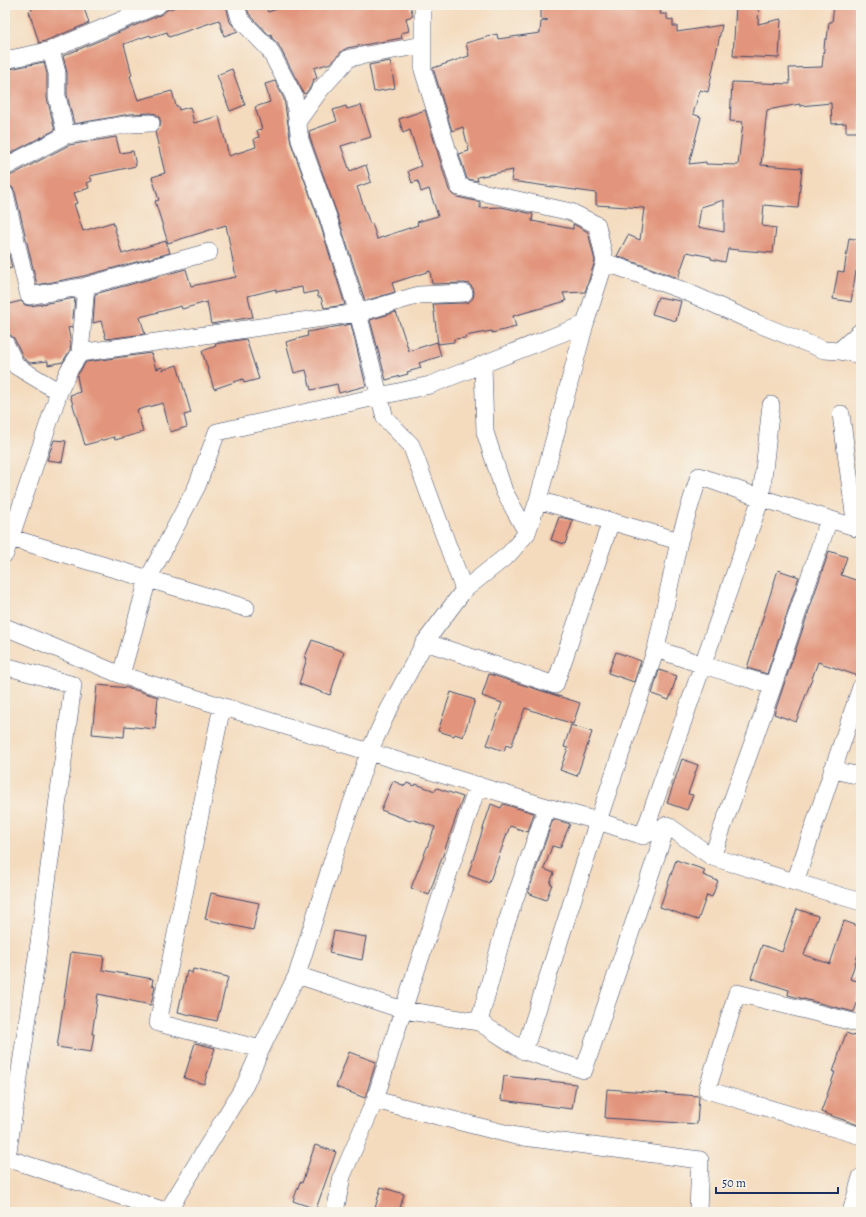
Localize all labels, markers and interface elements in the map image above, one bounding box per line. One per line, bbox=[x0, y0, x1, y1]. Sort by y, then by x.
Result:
scale bar bbox=[716, 1169, 838, 1195]
text: 50 m bbox=[722, 1175, 746, 1191]

